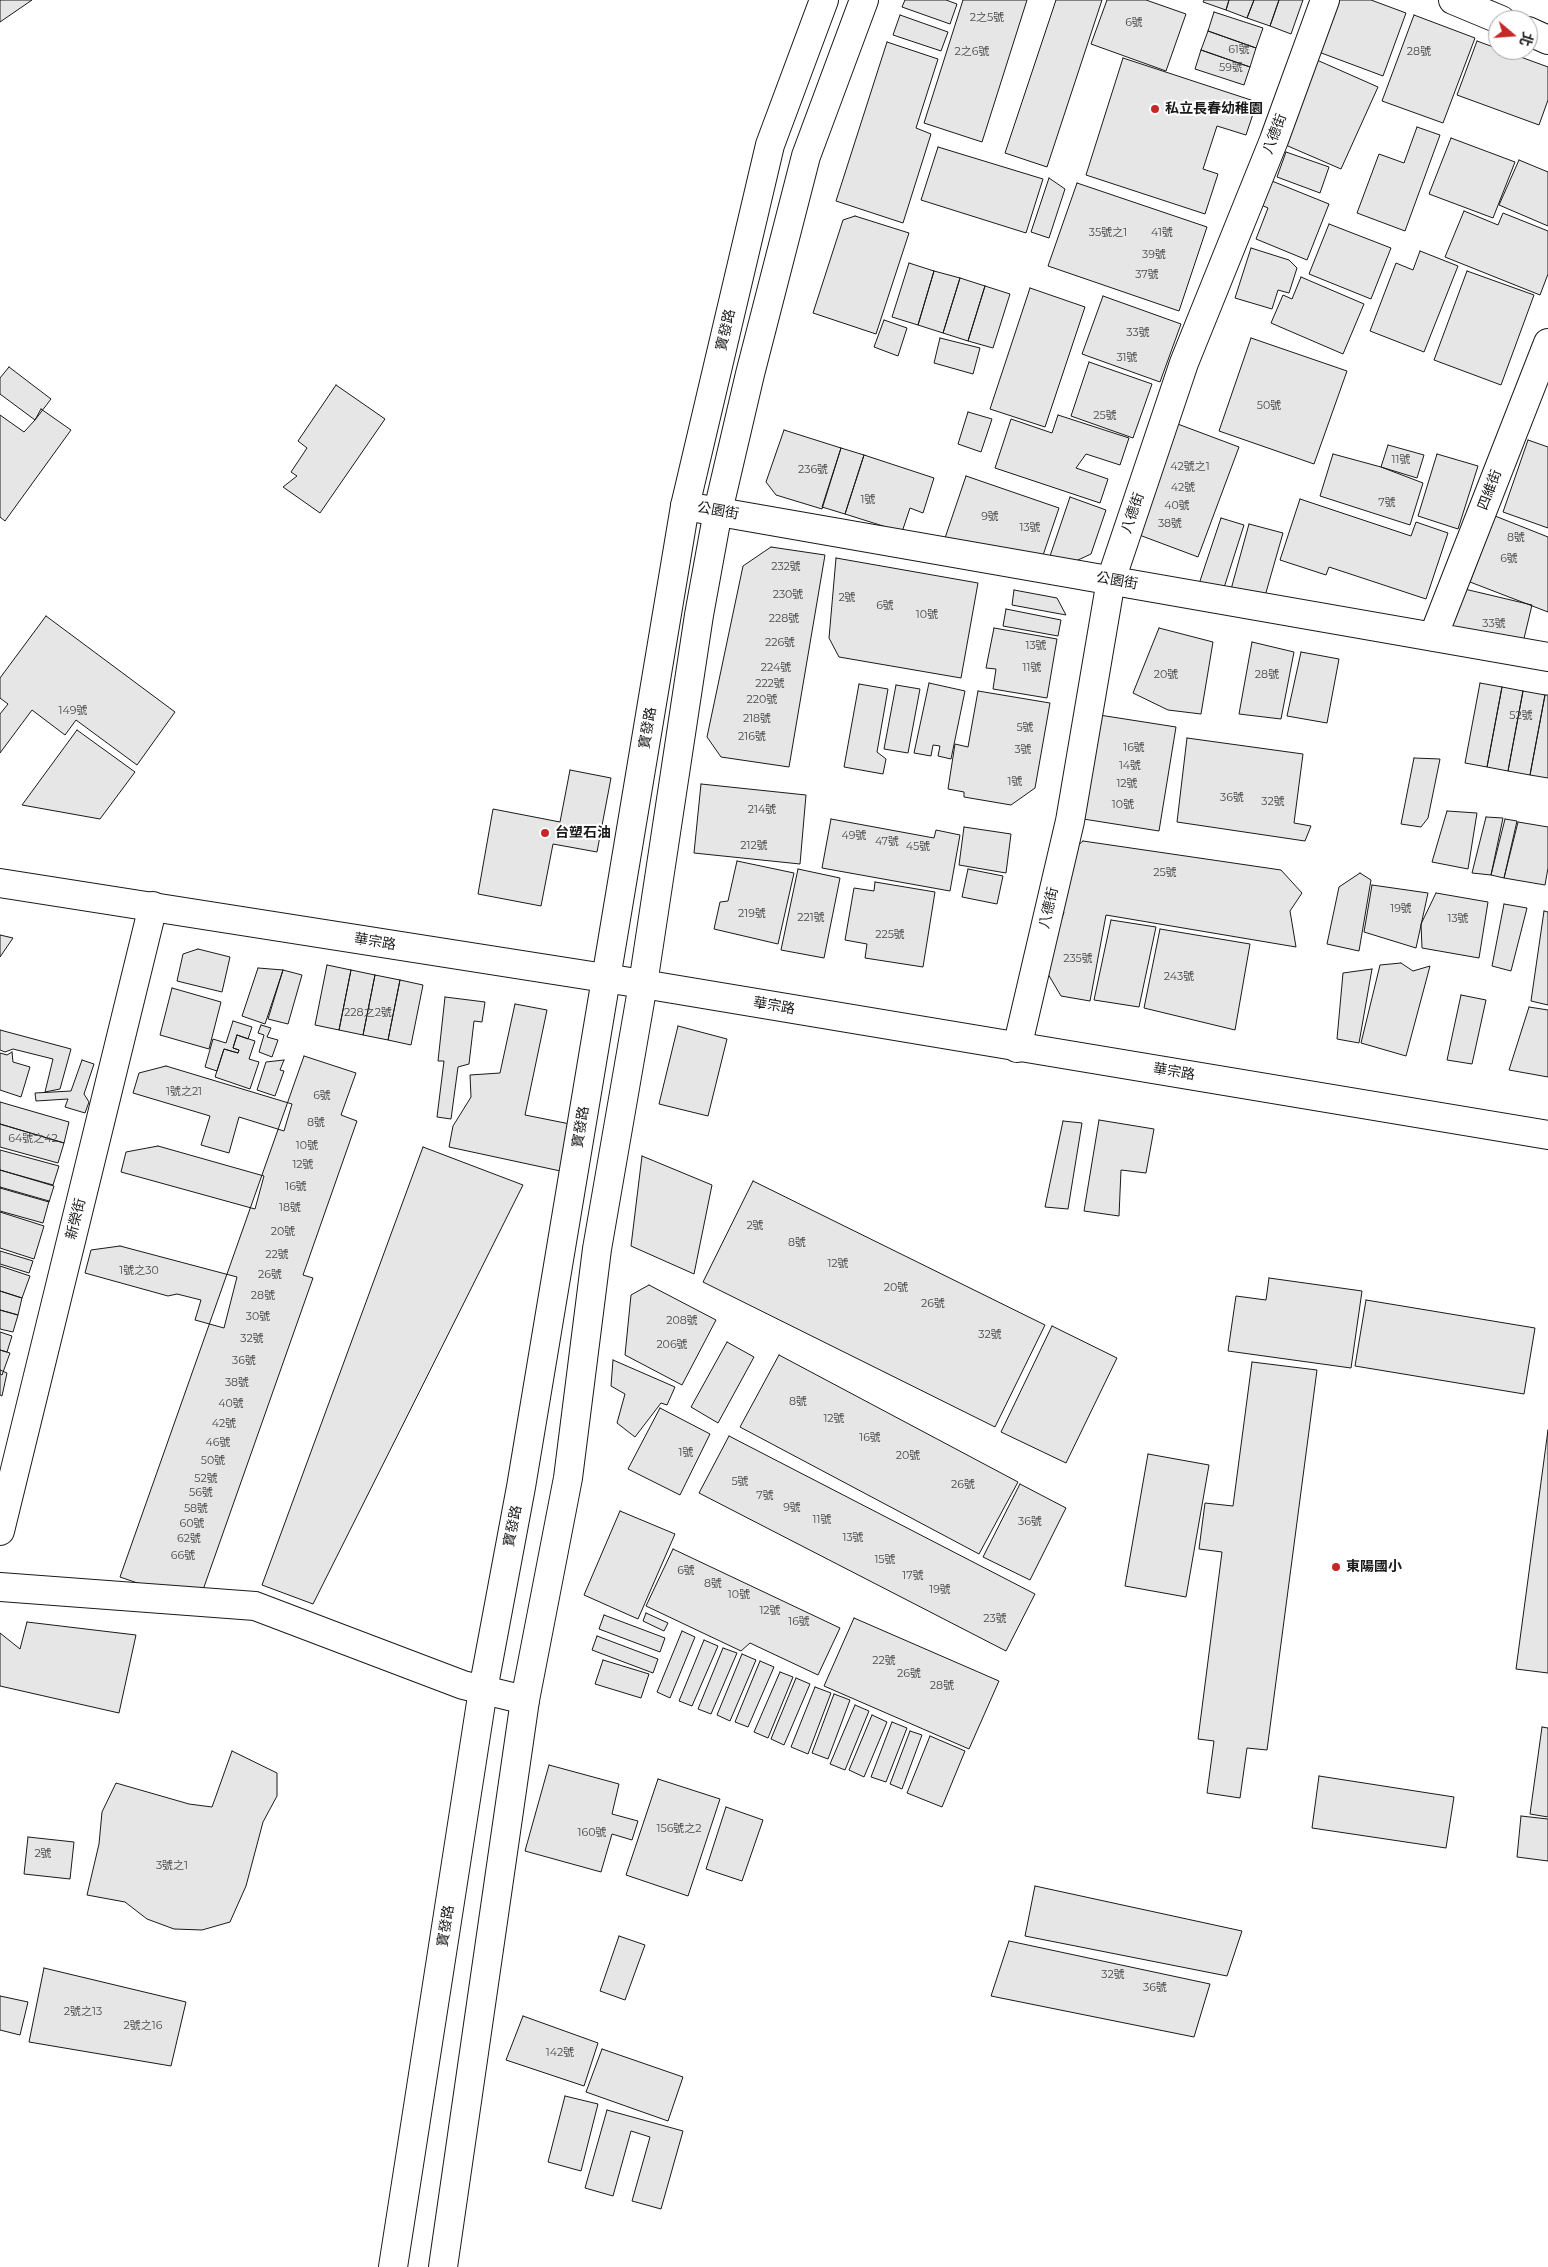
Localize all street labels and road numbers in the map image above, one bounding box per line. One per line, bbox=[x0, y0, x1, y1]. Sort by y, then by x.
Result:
street label: 八德街 bbox=[1260, 111, 1290, 157]
street label: 寶發路 bbox=[713, 308, 739, 352]
street label: 四維街 bbox=[1475, 467, 1505, 513]
street label: 八德街 bbox=[1118, 490, 1148, 536]
street label: 公園街 bbox=[696, 499, 740, 523]
street label: 公園街 bbox=[1095, 569, 1139, 593]
street label: 寶發路 bbox=[636, 706, 660, 750]
street label: 八德街 bbox=[1036, 886, 1062, 930]
street label: 華宗路 bbox=[353, 930, 397, 954]
street label: 華宗路 bbox=[752, 994, 796, 1018]
street label: 華宗路 bbox=[1152, 1060, 1196, 1084]
street label: 寶發路 bbox=[569, 1105, 593, 1149]
street label: 新榮街 bbox=[63, 1197, 89, 1241]
street label: 寶發路 bbox=[501, 1504, 525, 1548]
street label: 寶發路 bbox=[434, 1904, 458, 1948]

